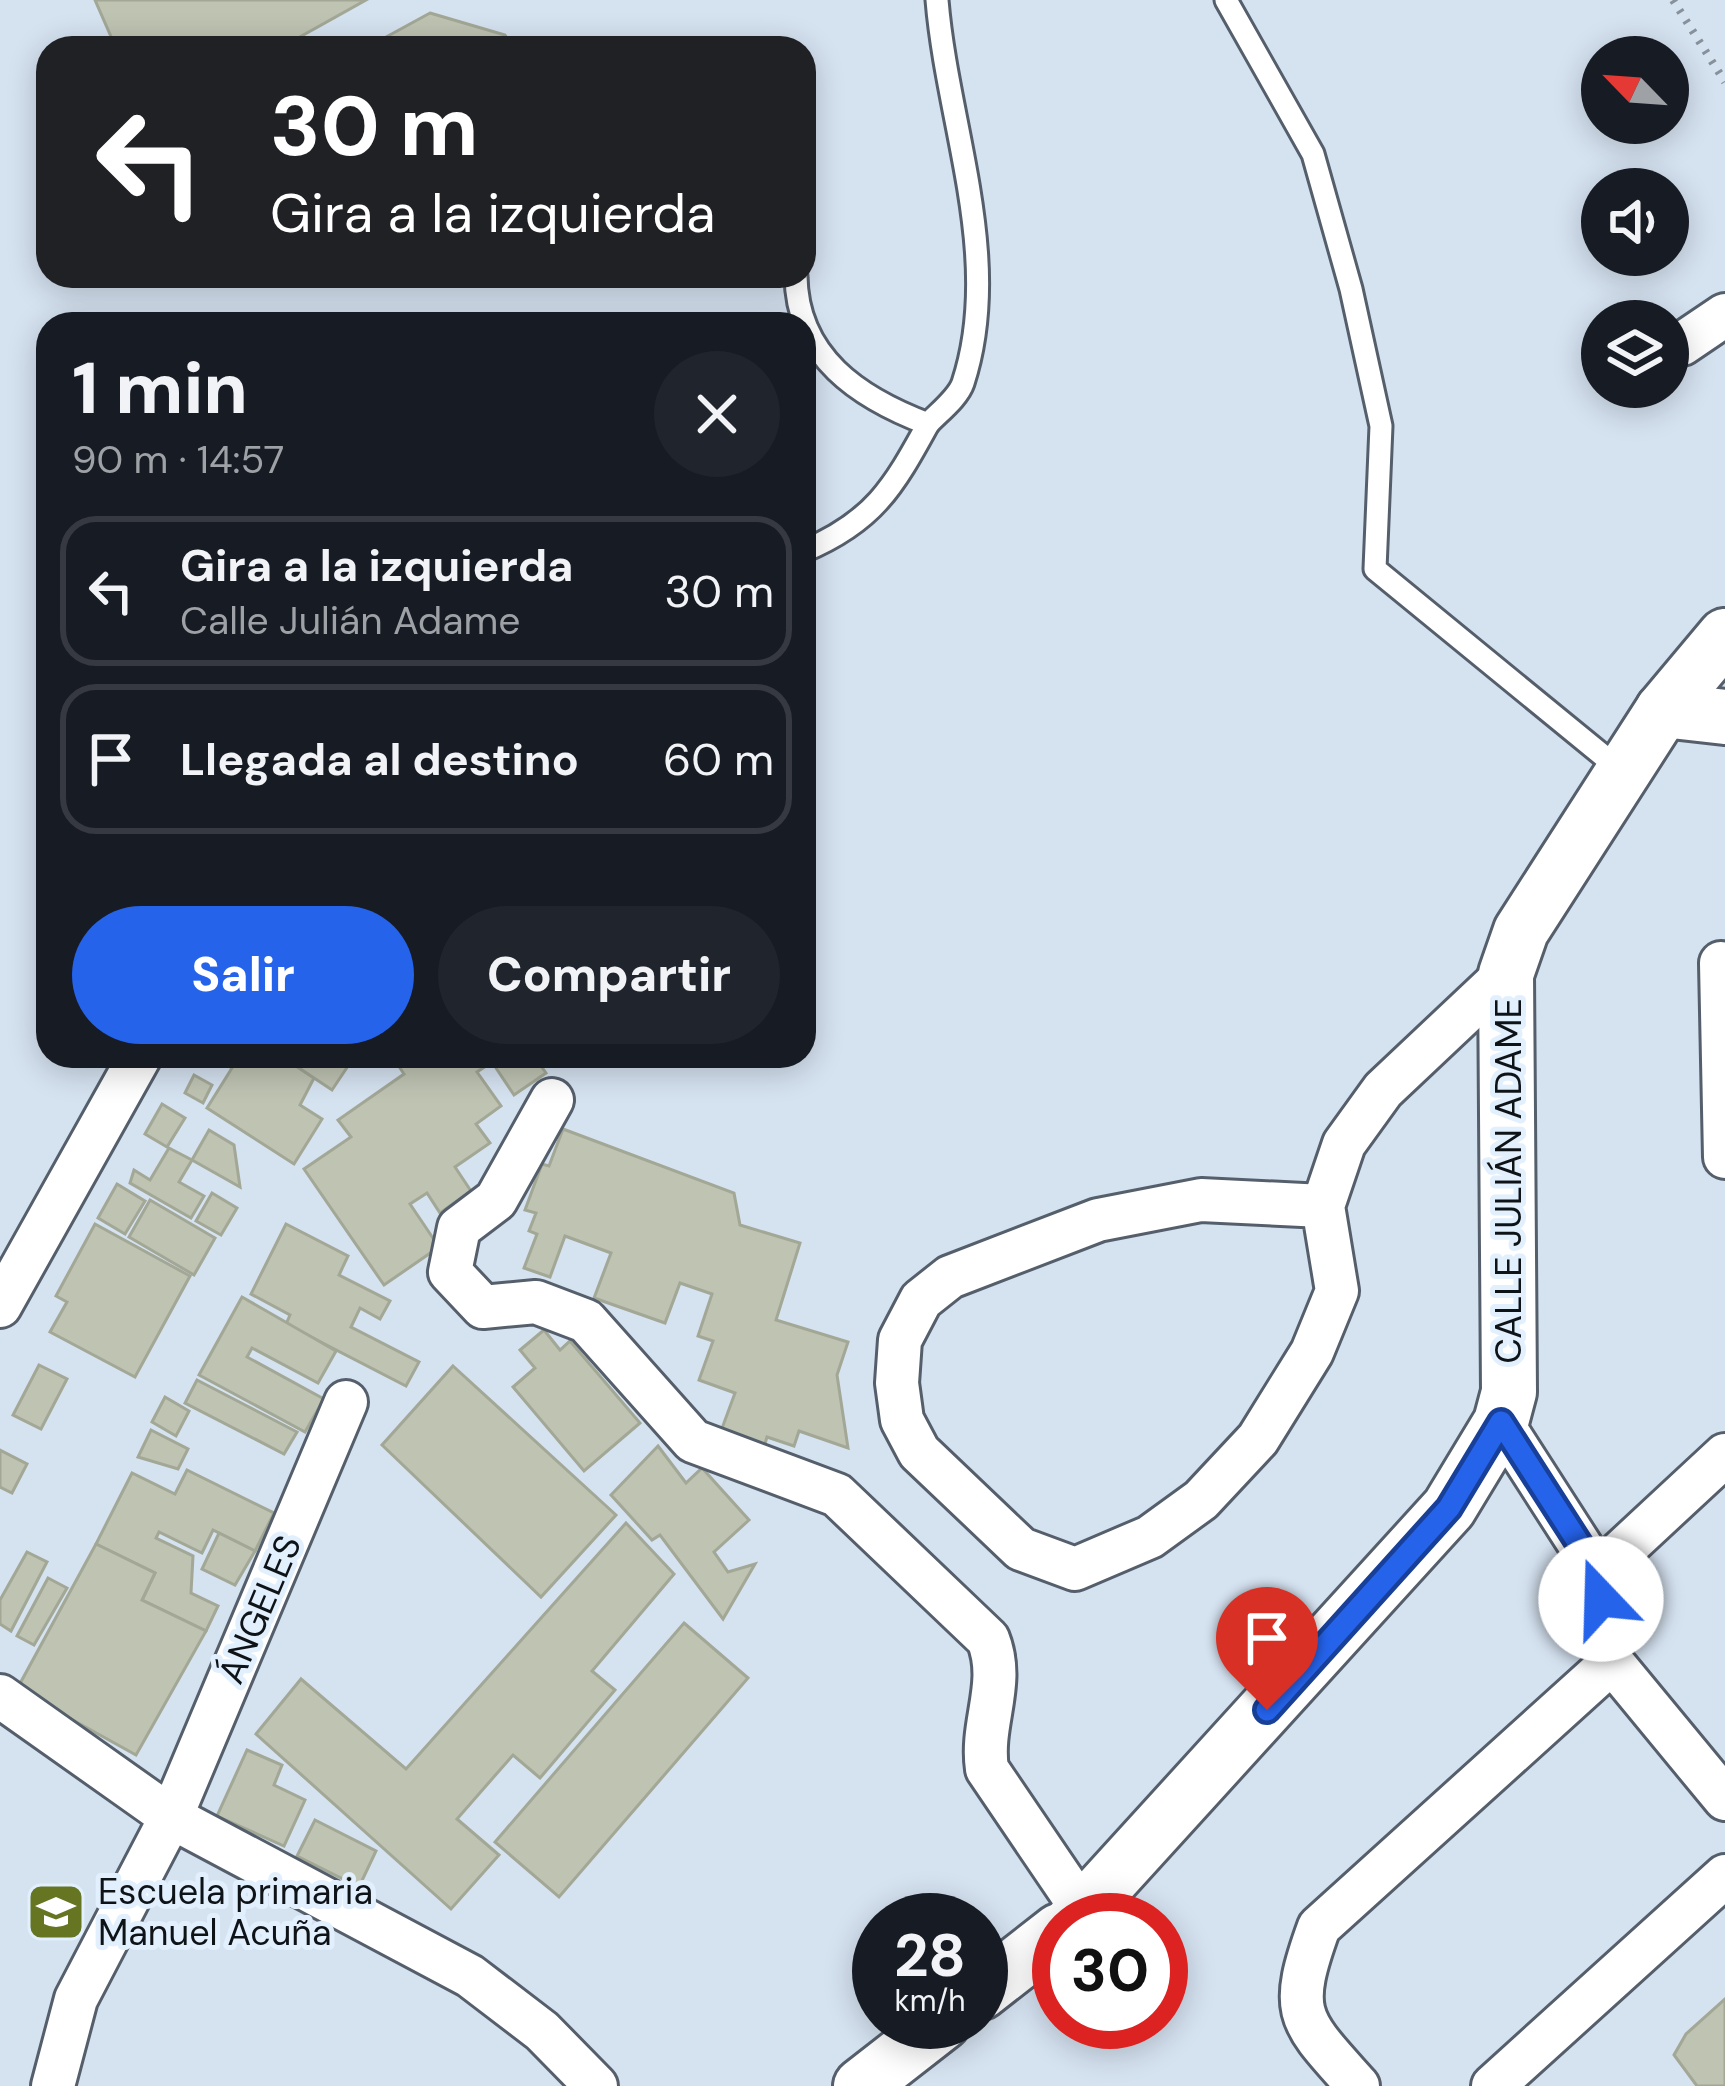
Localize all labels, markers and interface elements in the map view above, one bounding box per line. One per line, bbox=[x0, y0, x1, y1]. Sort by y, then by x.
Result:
north arrow bbox=[1581, 36, 1689, 144]
map controls bbox=[1581, 36, 1689, 408]
text: 30 m bbox=[270, 72, 479, 181]
icon: left bbox=[72, 84, 228, 240]
button: sound bbox=[1581, 168, 1689, 276]
text: Gira a la izquierda bbox=[270, 178, 715, 249]
button: layers bbox=[1581, 300, 1689, 408]
text: 1 min bbox=[72, 342, 248, 435]
button: close bbox=[654, 351, 780, 477]
text: 90 m · 14:57 bbox=[72, 434, 284, 485]
text: Gira a la izquierda bbox=[180, 536, 574, 595]
icon: left bbox=[78, 558, 144, 624]
text: 30 m bbox=[665, 562, 774, 621]
text: Calle Julián Adame bbox=[180, 595, 520, 646]
icon: arrive bbox=[78, 726, 144, 792]
text: Llegada al destino bbox=[180, 730, 579, 789]
text: 60 m bbox=[663, 730, 774, 789]
button: Salir bbox=[72, 906, 414, 1044]
button: Compartir bbox=[438, 906, 780, 1044]
street label: CALLE JULIÁN ADAME bbox=[1485, 998, 1532, 1364]
street label: ÁNGELES bbox=[207, 1528, 312, 1690]
position arrow bbox=[1538, 1536, 1664, 1662]
pin bbox=[1216, 1587, 1318, 1710]
icon: arrive bbox=[1234, 1605, 1300, 1671]
place label: Escuela primaria Manuel Acuña bbox=[98, 1868, 373, 1956]
school or university icon: Escuela primaria Manuel Acuña bbox=[25, 1881, 87, 1943]
speed limit sign: 30 bbox=[1032, 1893, 1188, 2049]
text: 28 bbox=[894, 1916, 966, 1995]
text: km/h bbox=[895, 1981, 965, 2020]

